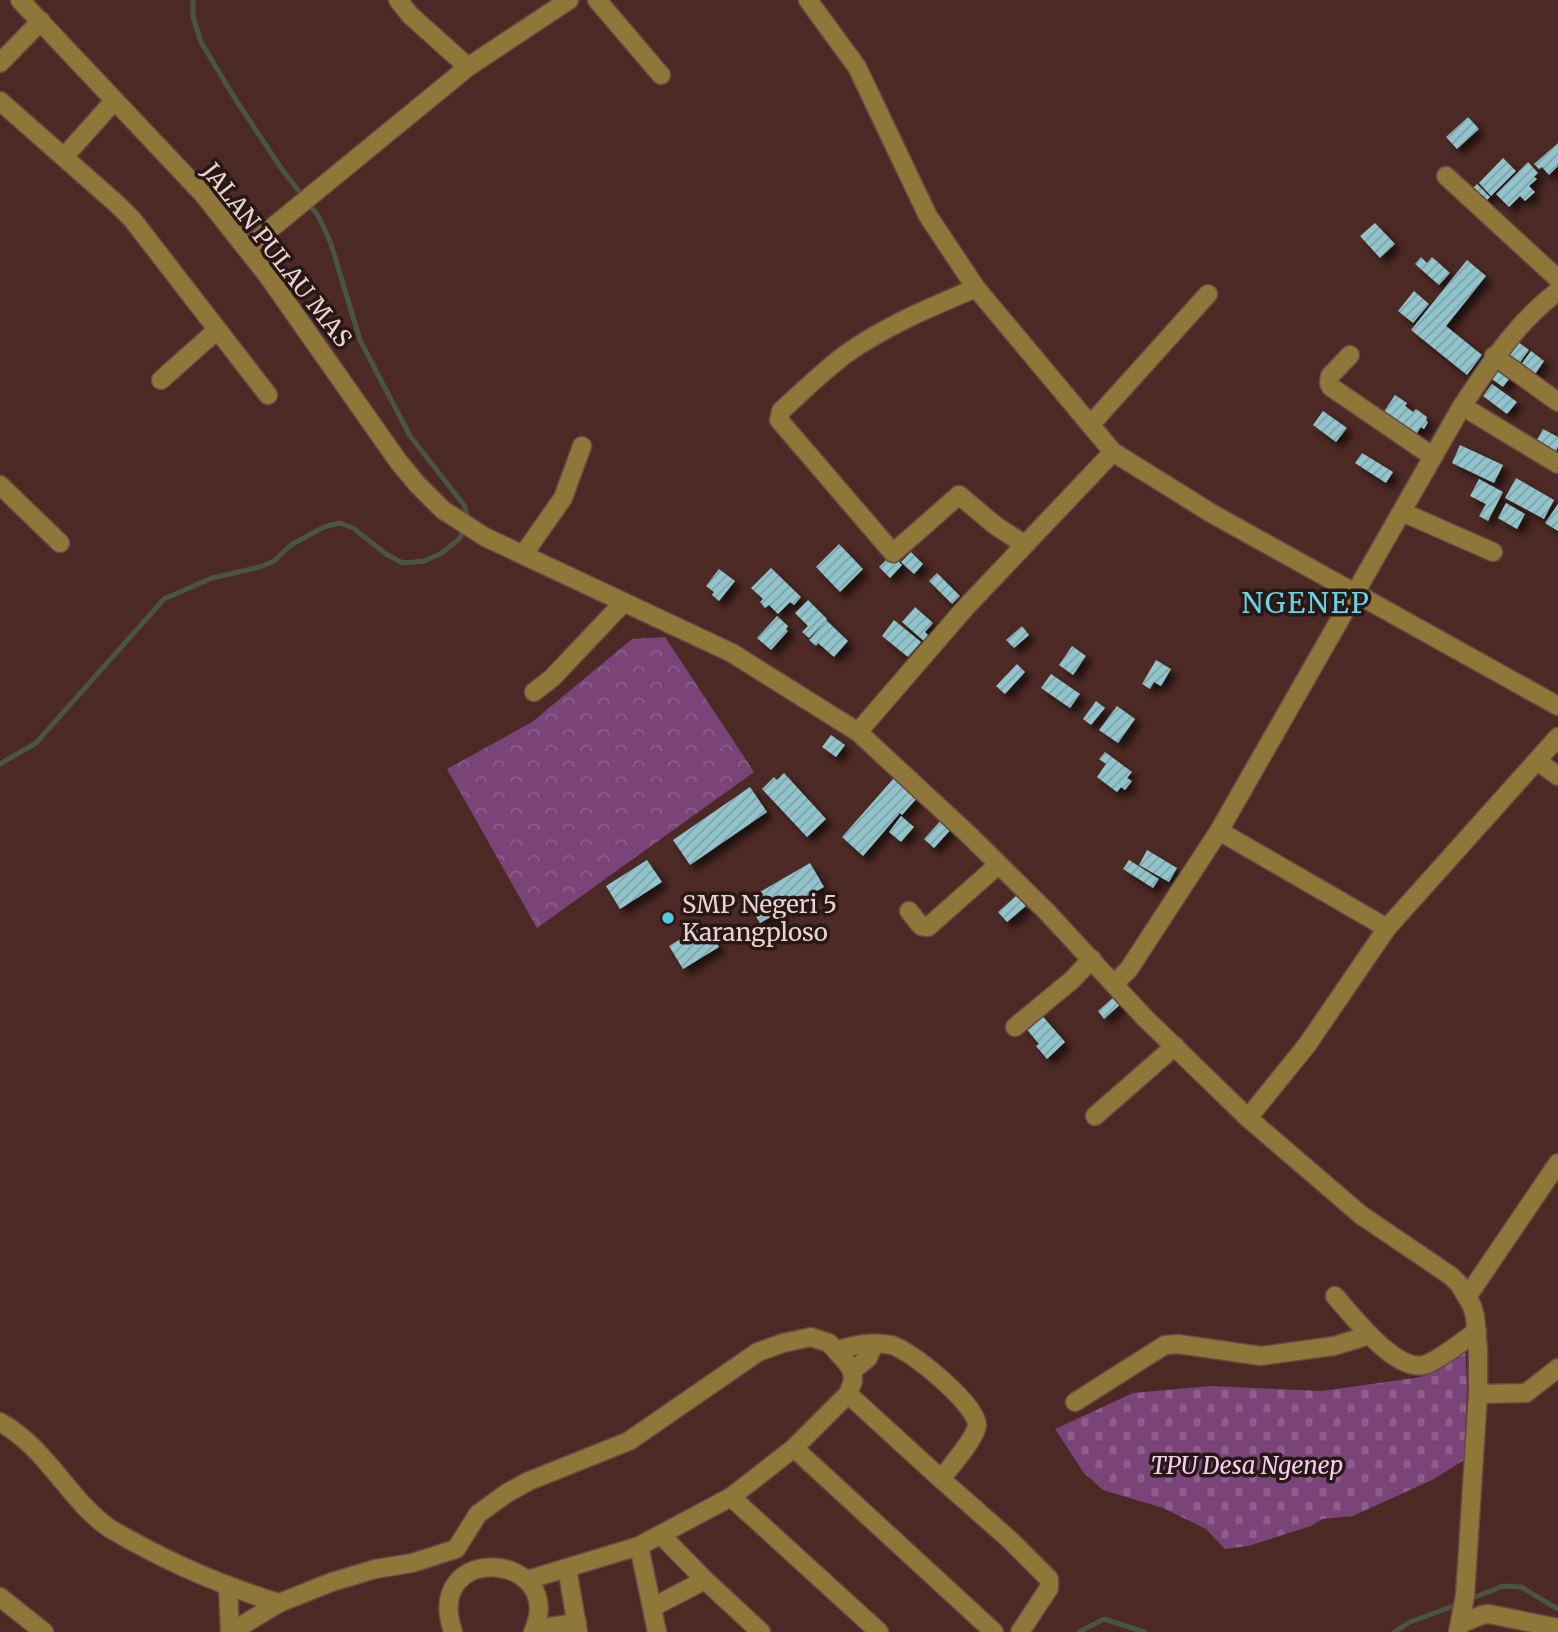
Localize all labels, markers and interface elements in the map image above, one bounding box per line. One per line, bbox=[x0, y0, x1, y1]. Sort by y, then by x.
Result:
street label: JALAN PULAU MAS bbox=[195, 156, 359, 353]
district label: NGENEP bbox=[1241, 585, 1371, 621]
place label: SMP Negeri 5 Karangploso bbox=[682, 889, 837, 948]
marker: SMP Negeri 5 Karangploso bbox=[660, 910, 676, 926]
park label: TPU Desa Ngenep bbox=[1151, 1450, 1343, 1481]

